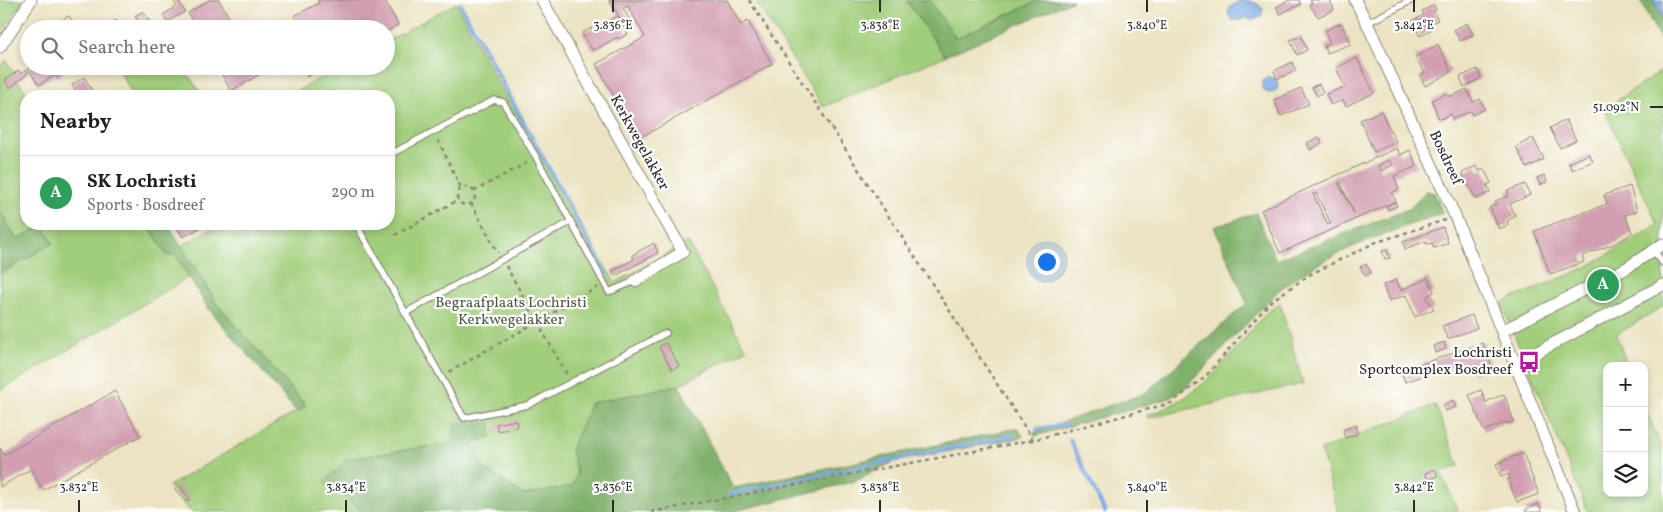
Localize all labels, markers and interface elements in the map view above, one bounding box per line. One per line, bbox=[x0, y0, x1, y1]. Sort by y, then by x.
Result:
text: 3.836°E bbox=[593, 18, 633, 34]
text: 3.838°E bbox=[860, 18, 900, 34]
text: 3.840°E bbox=[1127, 18, 1167, 34]
text: 3.842°E bbox=[1394, 18, 1434, 34]
search box bbox=[20, 20, 395, 75]
icon: search bbox=[38, 34, 66, 62]
text: Search here bbox=[78, 35, 175, 61]
street label: Kerkwegelakker bbox=[604, 92, 674, 194]
text: 51.092°N bbox=[1593, 100, 1639, 116]
text: Nearby bbox=[40, 108, 111, 137]
street label: Bosdreef bbox=[1423, 127, 1468, 190]
text: SK Lochristi bbox=[87, 169, 197, 195]
text: A bbox=[50, 182, 62, 204]
text: 290 m bbox=[331, 182, 375, 204]
text: Sports · Bosdreef bbox=[87, 195, 204, 217]
your location bbox=[1034, 249, 1060, 275]
pin: A bbox=[1587, 266, 1619, 304]
park label: Begraafplaats Lochristi Kerkwegelakker bbox=[435, 293, 587, 331]
place label: Lochristi Sportcomplex Bosdreef bbox=[1359, 343, 1514, 381]
bus stop icon: Lochristi Sportcomplex Bosdreef bbox=[1516, 349, 1542, 375]
map controls bbox=[1603, 362, 1648, 497]
button: + bbox=[1603, 362, 1648, 407]
button: − bbox=[1603, 407, 1648, 452]
button: layers bbox=[1603, 452, 1648, 497]
text: 3.832°E bbox=[59, 480, 99, 496]
text: 3.834°E bbox=[326, 480, 366, 496]
text: 3.836°E bbox=[593, 480, 633, 496]
text: 3.838°E bbox=[860, 480, 900, 496]
text: 3.840°E bbox=[1127, 480, 1167, 496]
text: 3.842°E bbox=[1394, 480, 1434, 496]

